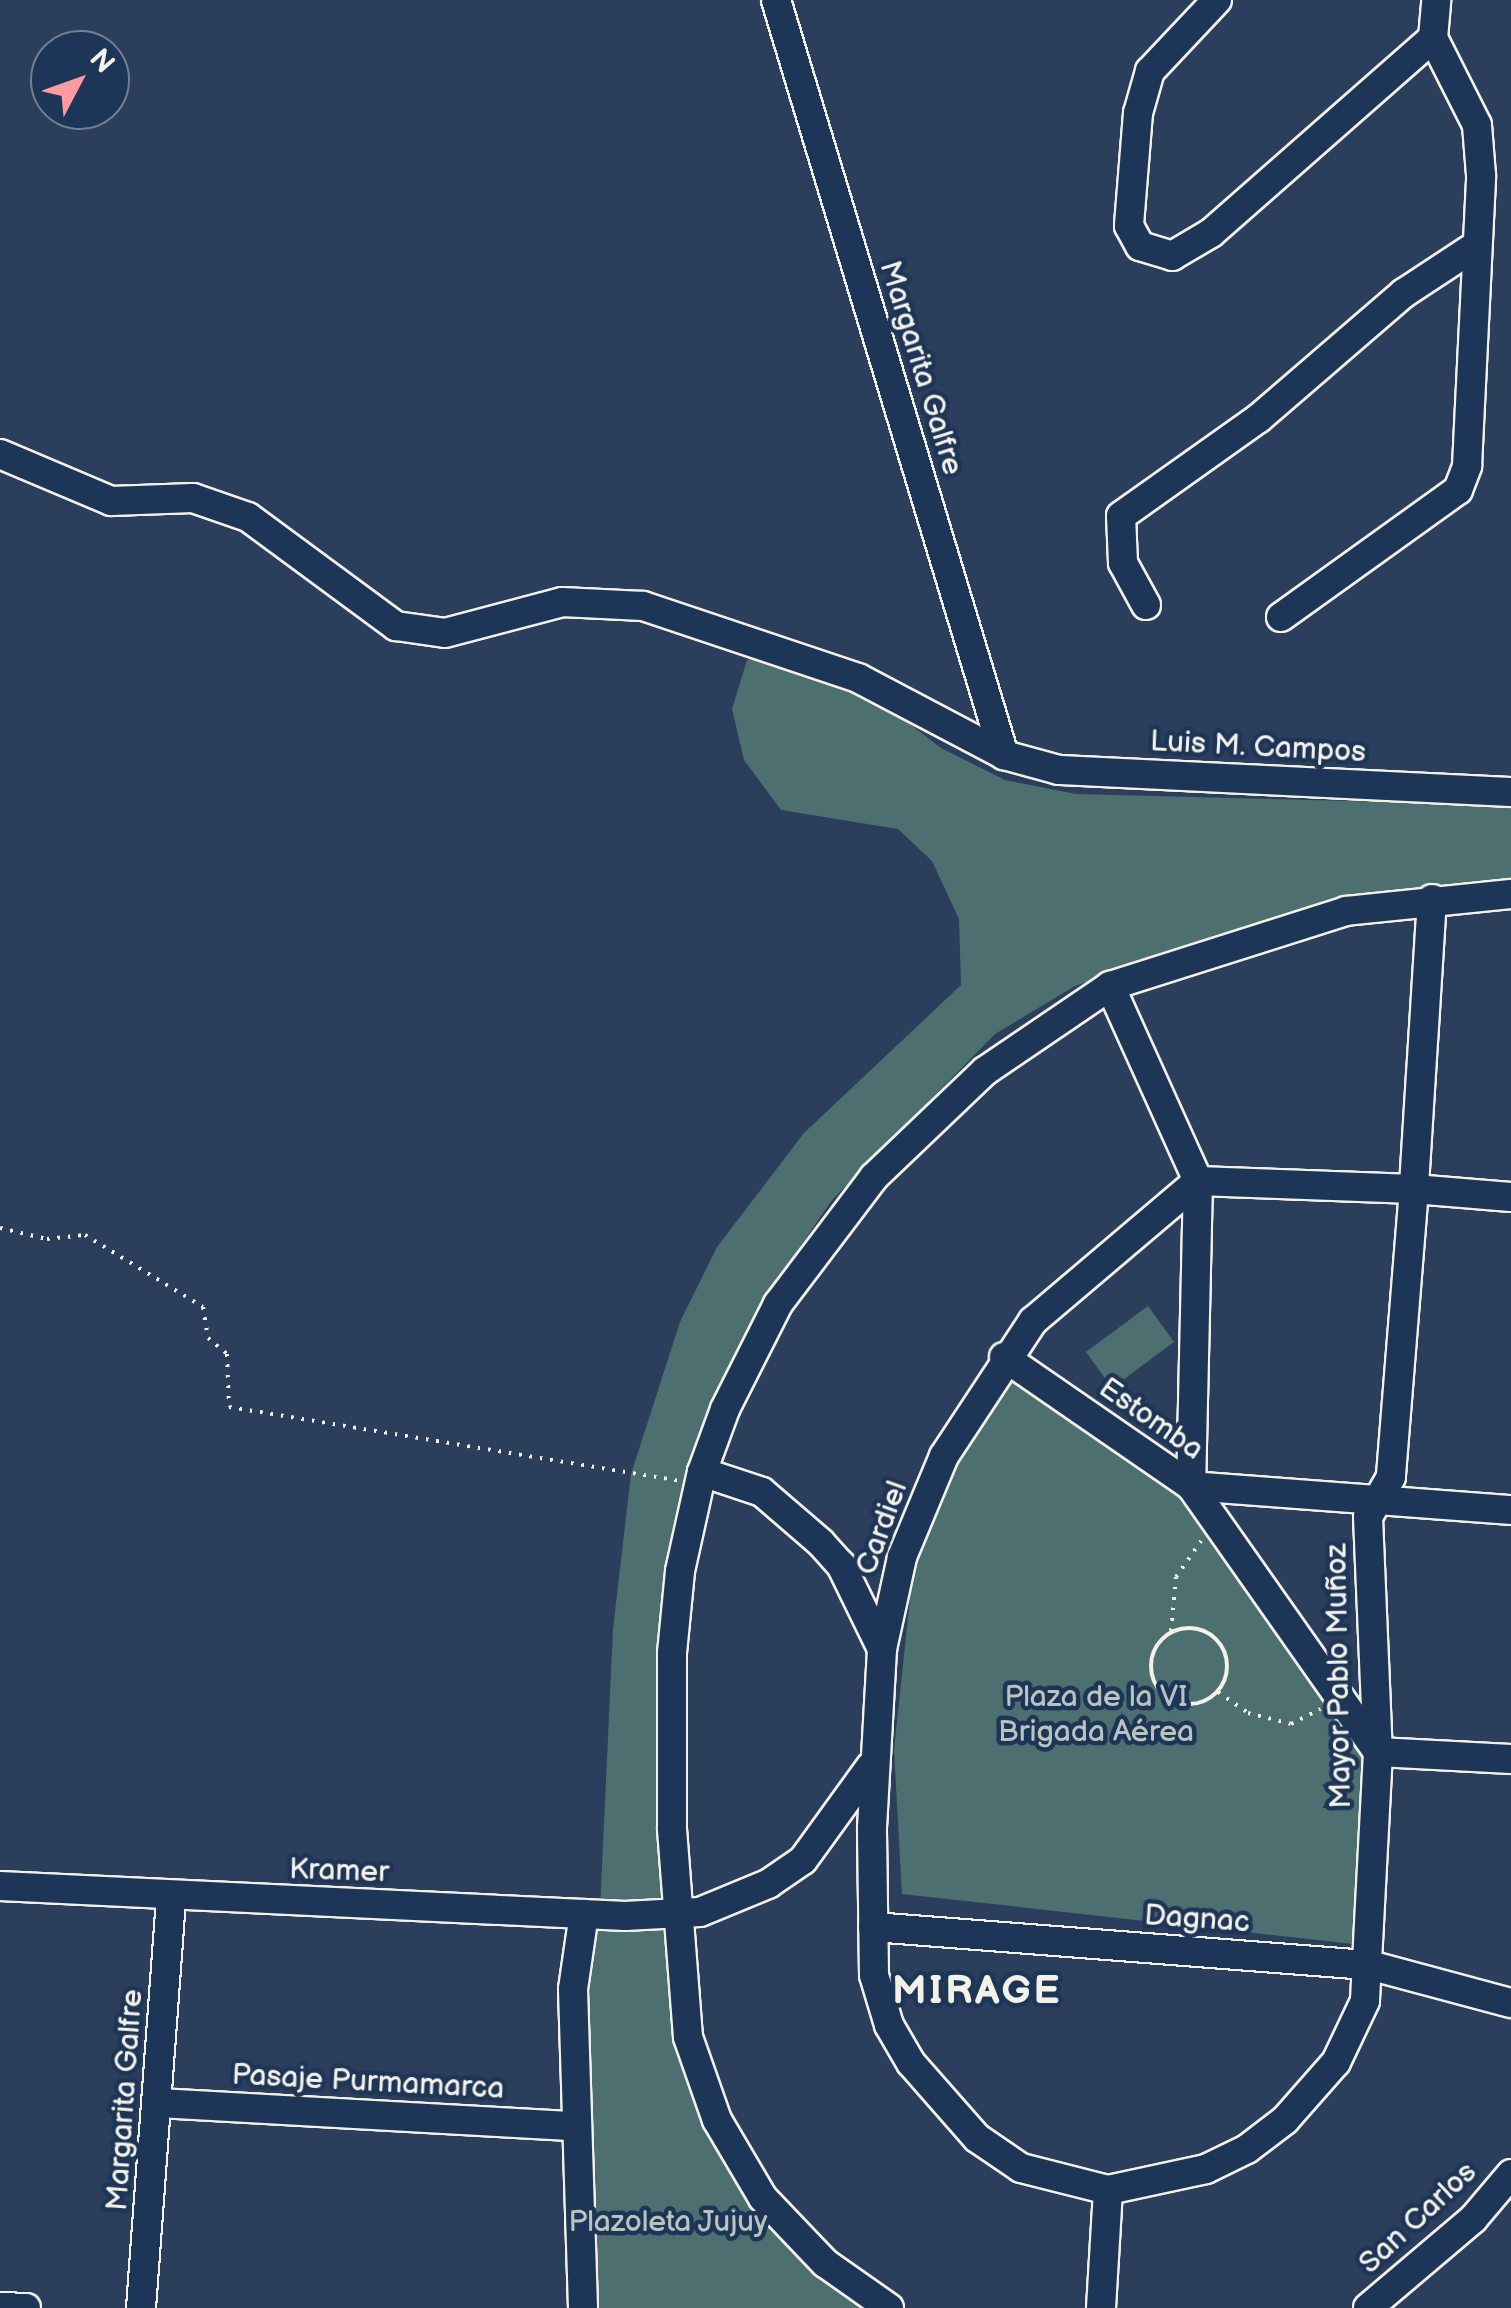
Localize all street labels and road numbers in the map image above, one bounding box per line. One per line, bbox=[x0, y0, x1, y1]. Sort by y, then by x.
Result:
street label: Margarita Galfre bbox=[871, 257, 971, 479]
street label: Luis M. Campos bbox=[1149, 723, 1367, 771]
street label: Estomba bbox=[1092, 1370, 1210, 1468]
street label: Cardiel bbox=[848, 1476, 916, 1580]
street label: Mayor Pablo Muñoz bbox=[1319, 1543, 1359, 1809]
street label: Kramer bbox=[288, 1851, 390, 1891]
street label: Dagnac bbox=[1143, 1897, 1251, 1941]
street label: Margarita Galfre bbox=[99, 1988, 151, 2212]
street label: Pasaje Purmamarca bbox=[231, 2057, 505, 2107]
street label: San Carlos bbox=[1352, 2154, 1484, 2282]

